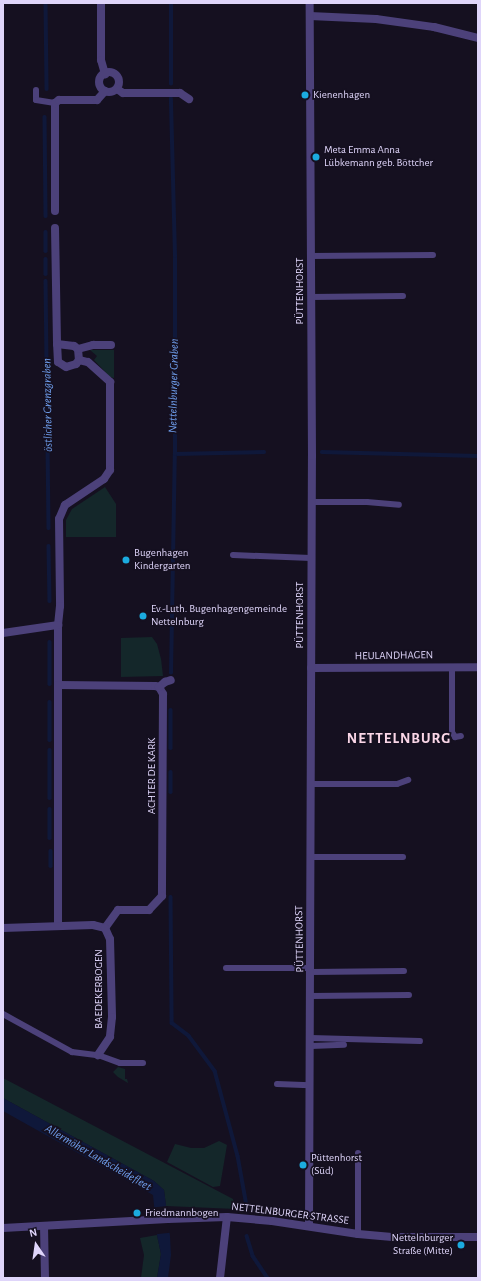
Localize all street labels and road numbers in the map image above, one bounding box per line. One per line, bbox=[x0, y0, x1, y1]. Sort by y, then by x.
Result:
street label: PÜTTENHORST bbox=[293, 257, 307, 325]
street label: PÜTTENHORST bbox=[293, 581, 307, 649]
street label: HEULANDHAGEN bbox=[355, 649, 433, 663]
street label: ACHTER DE KARK bbox=[145, 738, 159, 814]
street label: PÜTTENHORST bbox=[293, 905, 307, 973]
street label: BAEDEKERBOGEN bbox=[92, 949, 106, 1029]
street label: NETTELNBURGER STRASSE bbox=[231, 1200, 349, 1228]

